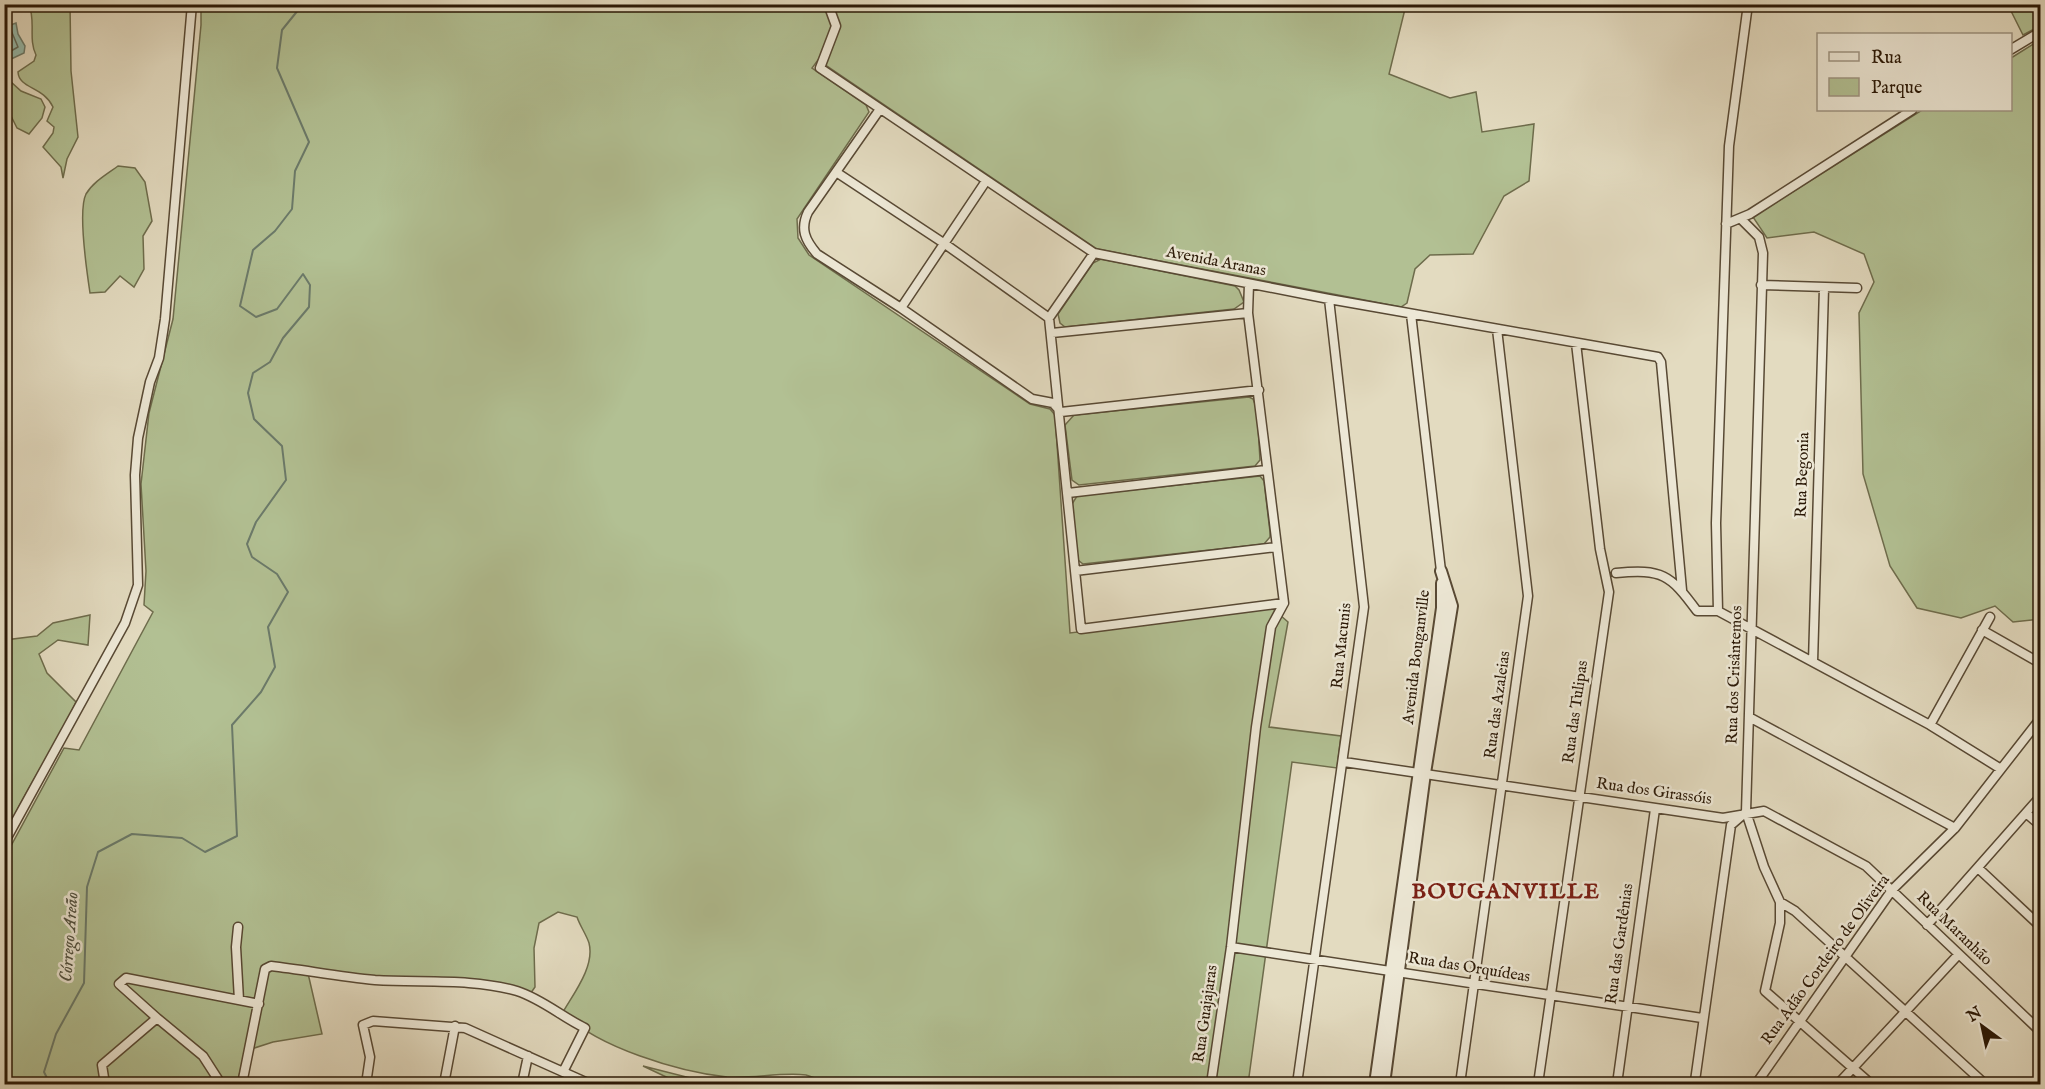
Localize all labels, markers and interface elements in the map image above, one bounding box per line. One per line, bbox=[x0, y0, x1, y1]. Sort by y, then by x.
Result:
legend bbox=[1817, 33, 2012, 111]
text: Rua bbox=[1871, 47, 1902, 70]
text: Parque bbox=[1871, 77, 1922, 100]
street label: Avenida Aranas bbox=[1163, 242, 1268, 282]
street label: Rua Begonia bbox=[1792, 432, 1814, 518]
street label: Avenida Bouganville bbox=[1399, 589, 1435, 726]
street label: Rua Macunis bbox=[1328, 602, 1356, 690]
street label: Rua dos Crisântemos bbox=[1723, 605, 1747, 745]
street label: Rua das Azaleias bbox=[1481, 649, 1516, 760]
street label: Rua das Tulipas bbox=[1559, 659, 1593, 765]
street label: Rua dos Girassóis bbox=[1595, 774, 1713, 810]
street label: Rua Adão Cordeiro de Oliveira bbox=[1757, 871, 1895, 1049]
district label: BOUGANVILLE bbox=[1411, 878, 1601, 906]
street label: Rua das Gardênias bbox=[1602, 882, 1638, 1006]
street label: Rua Maranhão bbox=[1912, 888, 1997, 971]
water label: Córrego Areão bbox=[55, 891, 85, 983]
street label: Rua das Orquídeas bbox=[1407, 948, 1532, 988]
street label: Rua Guajajaras bbox=[1189, 963, 1223, 1064]
north arrow bbox=[1952, 996, 2012, 1056]
text: N bbox=[1963, 1003, 1986, 1028]

